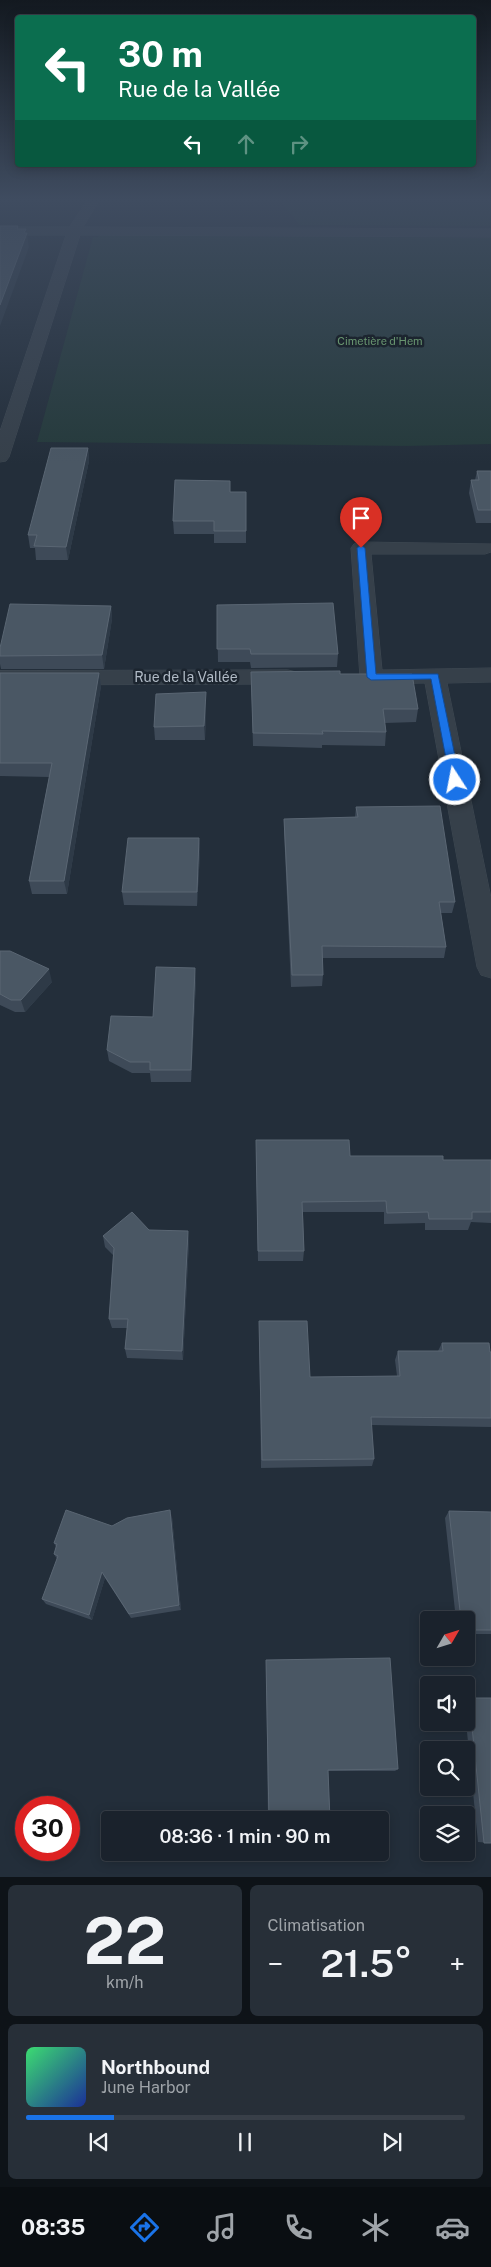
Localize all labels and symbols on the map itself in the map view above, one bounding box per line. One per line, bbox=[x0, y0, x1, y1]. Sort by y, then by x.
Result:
park label: Cimetière d'Hem bbox=[337, 335, 423, 347]
pin bbox=[340, 497, 382, 548]
street label: Rue de la Vallée bbox=[134, 669, 238, 685]
position arrow bbox=[428, 753, 480, 805]
north arrow bbox=[420, 1611, 475, 1666]
speed limit sign: 30 bbox=[15, 1796, 80, 1861]

